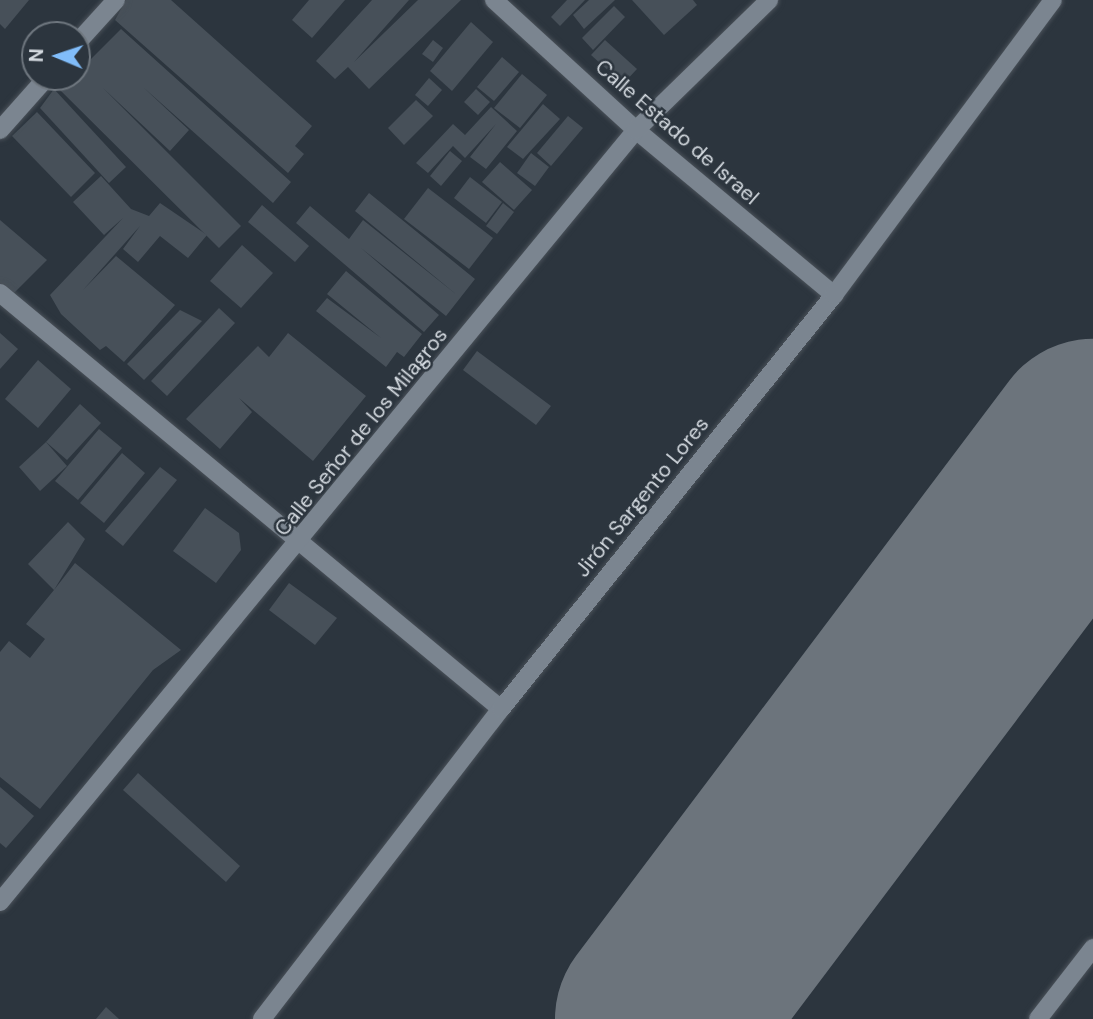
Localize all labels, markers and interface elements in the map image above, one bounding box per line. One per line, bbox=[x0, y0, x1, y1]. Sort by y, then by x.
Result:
north arrow bbox=[21, 21, 91, 91]
text: N bbox=[24, 48, 49, 63]
street label: Calle Estado de Israel bbox=[590, 54, 764, 210]
street label: Calle Señor de los Milagros bbox=[269, 323, 453, 541]
street label: Jirón Sargento Lores bbox=[570, 412, 714, 582]

